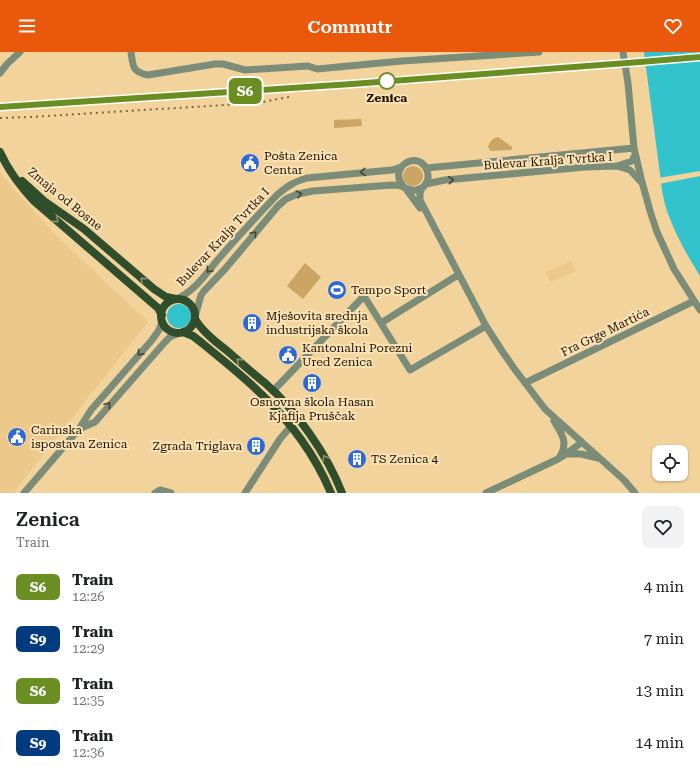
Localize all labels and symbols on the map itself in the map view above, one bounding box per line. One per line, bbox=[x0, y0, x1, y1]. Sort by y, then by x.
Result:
marker: Zenica bbox=[378, 72, 396, 90]
line badge: S6 bbox=[227, 78, 263, 104]
place label: Zenica bbox=[367, 91, 407, 105]
place label: Pošta Zenica Centar bbox=[264, 149, 338, 177]
street label: Bulevar Kralja Tvrtka I bbox=[483, 150, 613, 172]
public building icon: Pošta Zenica Centar bbox=[239, 152, 261, 174]
street label: Zmaja od Bosne bbox=[25, 165, 105, 234]
one-way arrow bbox=[360, 168, 366, 177]
one-way arrow bbox=[448, 175, 454, 184]
street label: Bulevar Kralja Tvrtka I bbox=[174, 185, 272, 289]
one-way arrow bbox=[295, 190, 302, 199]
one-way arrow bbox=[51, 215, 58, 222]
one-way arrow bbox=[250, 231, 257, 239]
one-way arrow bbox=[207, 266, 214, 273]
one-way arrow bbox=[141, 277, 148, 284]
sports icon: Tempo Sport bbox=[326, 279, 348, 301]
place label: Tempo Sport bbox=[351, 283, 427, 297]
street label: Fra Grge Martića bbox=[559, 304, 652, 359]
place label: Mješovita srednja industrijska škola bbox=[266, 309, 369, 337]
building icon: Mješovita srednja industrijska škola bbox=[241, 312, 263, 334]
place label: Kantonalni Porezni Ured Zenica bbox=[302, 341, 413, 369]
public building icon: Kantonalni Porezni Ured Zenica bbox=[277, 344, 299, 366]
one-way arrow bbox=[138, 349, 145, 356]
one-way arrow bbox=[236, 359, 244, 366]
building icon: Osnovna škola Hasan Kjafija Pruščak bbox=[301, 372, 323, 394]
place label: Osnovna škola Hasan Kjafija Pruščak bbox=[250, 395, 374, 423]
one-way arrow bbox=[104, 403, 111, 410]
place label: Carinska ispostava Zenica bbox=[31, 423, 128, 451]
public building icon: Carinska ispostava Zenica bbox=[6, 426, 28, 448]
building icon: Zgrada Triglava bbox=[245, 435, 267, 457]
place label: Zgrada Triglava bbox=[153, 439, 242, 453]
building icon: TS Zenica 4 bbox=[346, 448, 368, 470]
place label: TS Zenica 4 bbox=[371, 452, 438, 466]
one-way arrow bbox=[322, 455, 329, 462]

